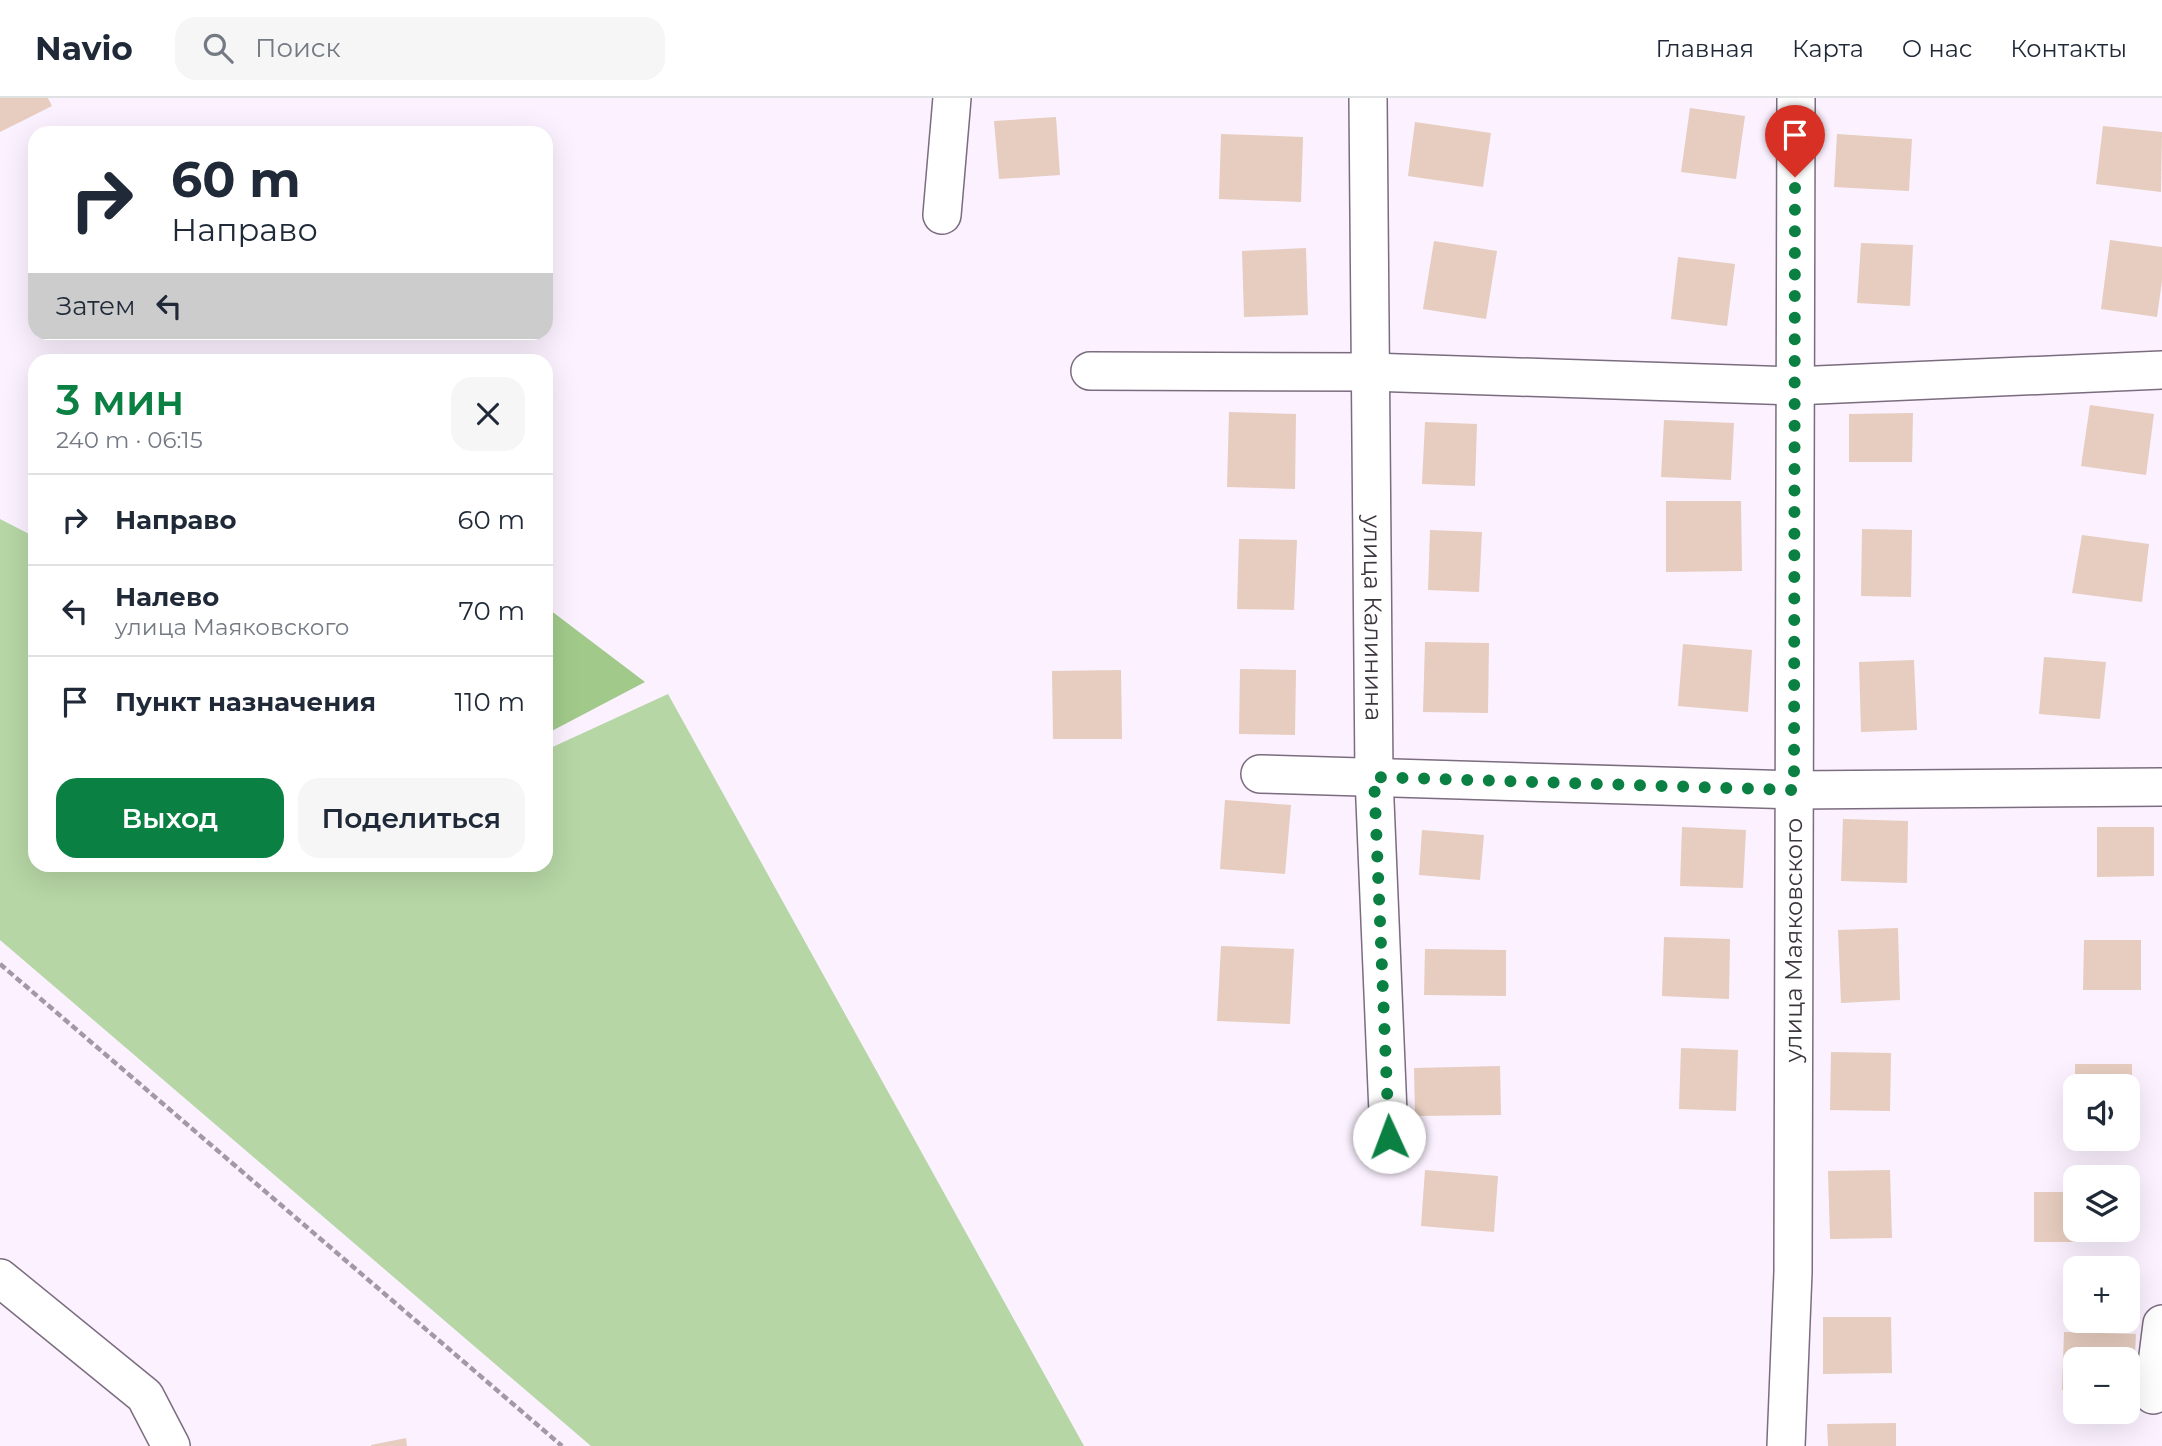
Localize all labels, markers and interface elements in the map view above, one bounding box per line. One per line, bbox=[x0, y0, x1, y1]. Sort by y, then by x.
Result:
search box bbox=[175, 17, 665, 80]
text: Navio bbox=[35, 28, 133, 68]
icon: search bbox=[199, 29, 237, 67]
text: Поиск bbox=[255, 32, 341, 64]
text: Главная bbox=[1656, 34, 1754, 63]
text: Карта bbox=[1792, 34, 1864, 63]
text: О нас bbox=[1902, 34, 1972, 63]
text: Контакты bbox=[2010, 34, 2127, 63]
pin bbox=[1765, 105, 1825, 177]
icon: arrive bbox=[1776, 116, 1814, 154]
text: 60 m bbox=[171, 150, 301, 209]
icon: right bbox=[56, 154, 147, 245]
text: Направо bbox=[171, 210, 318, 249]
icon: left bbox=[150, 287, 188, 325]
text: Затем bbox=[56, 290, 136, 322]
text: 3 мин bbox=[56, 374, 184, 426]
button: close bbox=[451, 377, 525, 451]
text: 240 m · 06:15 bbox=[56, 426, 203, 454]
icon: right bbox=[56, 501, 94, 539]
text: Направо bbox=[115, 504, 236, 536]
text: 60 m bbox=[458, 504, 525, 536]
street label: улица Калинина bbox=[1358, 514, 1389, 721]
text: Налево bbox=[115, 581, 219, 613]
icon: left bbox=[56, 592, 94, 630]
text: 70 m bbox=[459, 595, 525, 627]
text: улица Маяковского bbox=[115, 613, 349, 641]
icon: arrive bbox=[56, 683, 94, 721]
text: Пункт назначения bbox=[115, 686, 376, 718]
text: 110 m bbox=[455, 686, 525, 718]
button: Выход bbox=[56, 778, 284, 858]
button: Поделиться bbox=[298, 778, 525, 858]
street label: улица Маяковского bbox=[1779, 818, 1808, 1064]
map controls bbox=[2063, 1074, 2140, 1424]
button: sound bbox=[2063, 1074, 2140, 1151]
position arrow bbox=[1352, 1100, 1426, 1174]
button: layers bbox=[2063, 1165, 2140, 1242]
button: + bbox=[2063, 1256, 2140, 1333]
button: − bbox=[2063, 1347, 2140, 1424]

